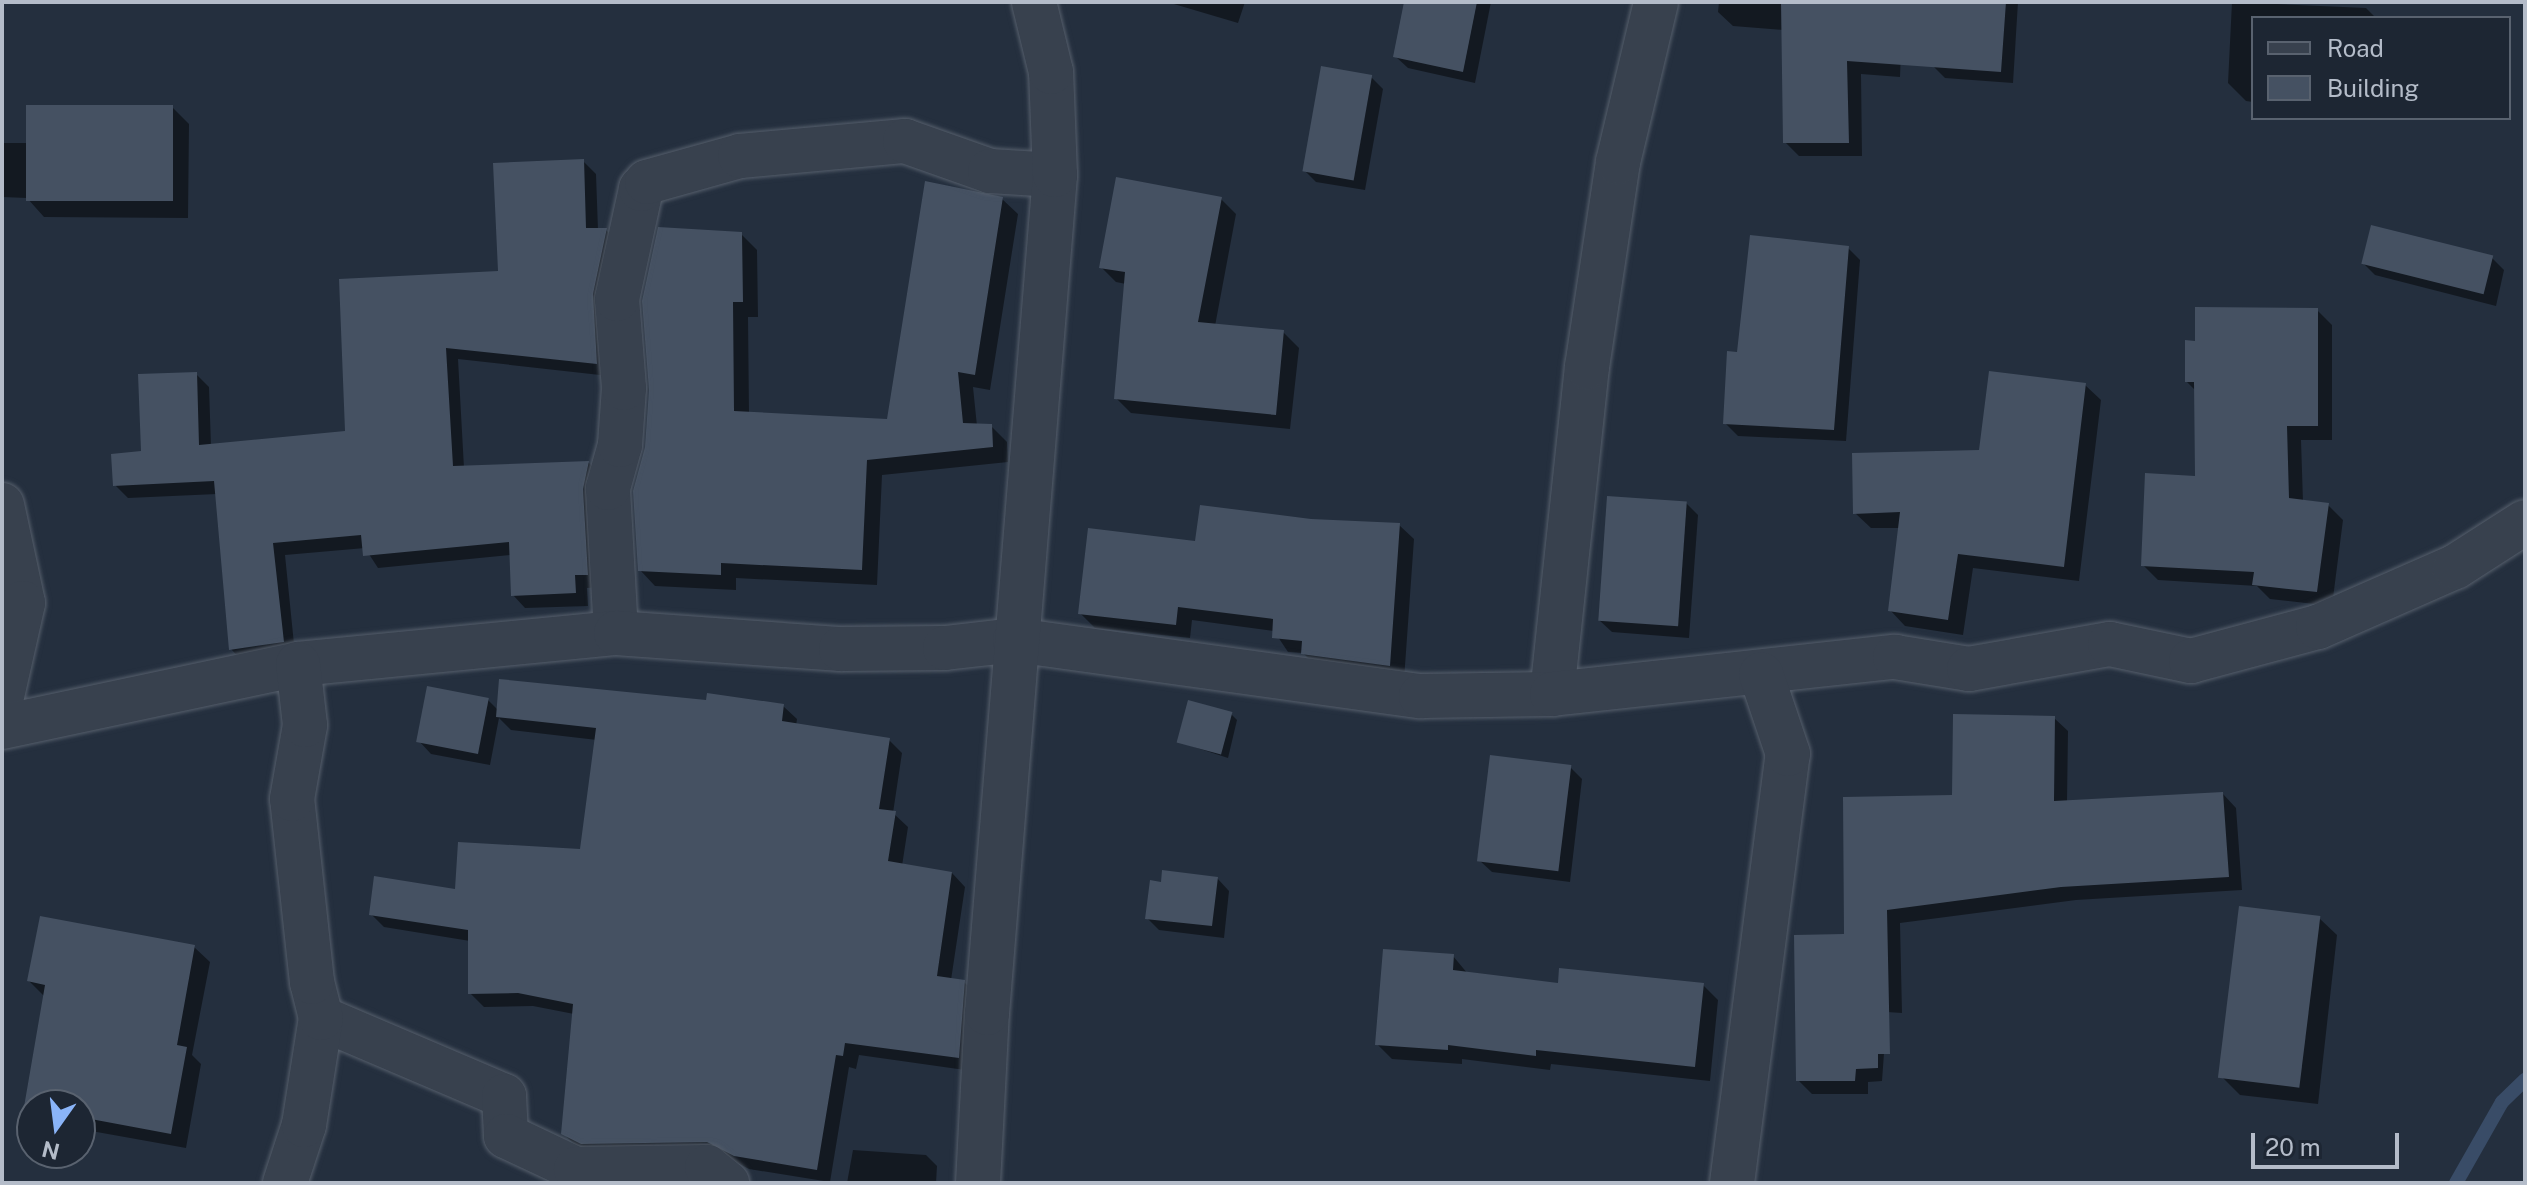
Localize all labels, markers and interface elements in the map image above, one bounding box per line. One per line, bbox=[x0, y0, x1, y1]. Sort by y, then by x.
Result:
legend bbox=[2251, 16, 2511, 120]
text: Road bbox=[2327, 34, 2384, 62]
text: Building bbox=[2327, 74, 2419, 102]
north arrow bbox=[16, 1089, 96, 1169]
scale bar bbox=[2255, 1117, 2403, 1167]
text: 20 m bbox=[2265, 1133, 2321, 1161]
text: N bbox=[39, 1136, 62, 1165]

